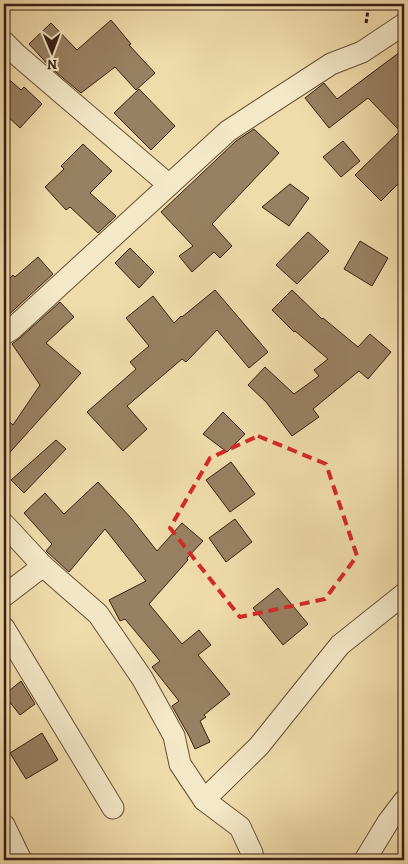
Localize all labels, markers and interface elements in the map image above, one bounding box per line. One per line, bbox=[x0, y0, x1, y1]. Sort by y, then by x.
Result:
north arrow bbox=[28, 28, 78, 78]
text: N bbox=[47, 55, 57, 74]

